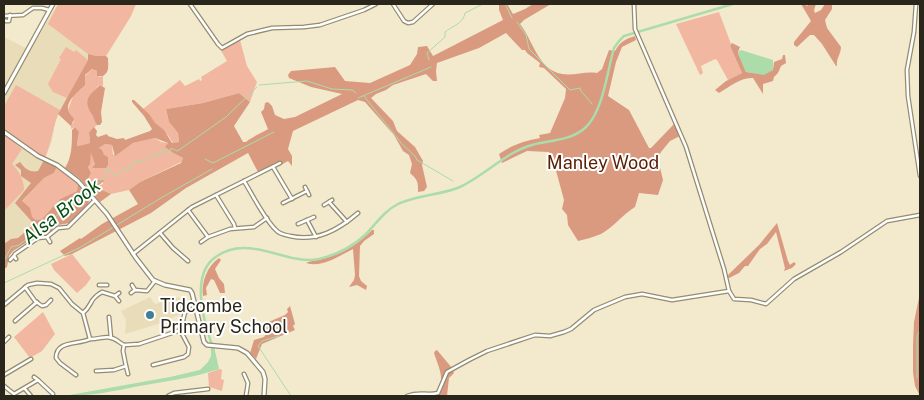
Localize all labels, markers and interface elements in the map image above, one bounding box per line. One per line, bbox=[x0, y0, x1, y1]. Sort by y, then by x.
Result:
park label: Manley Wood bbox=[547, 152, 659, 173]
water label: Alsa Brook bbox=[18, 173, 105, 248]
place label: Tidcombe Primary School bbox=[160, 295, 288, 337]
marker: Tidcombe Primary School bbox=[144, 309, 156, 321]

